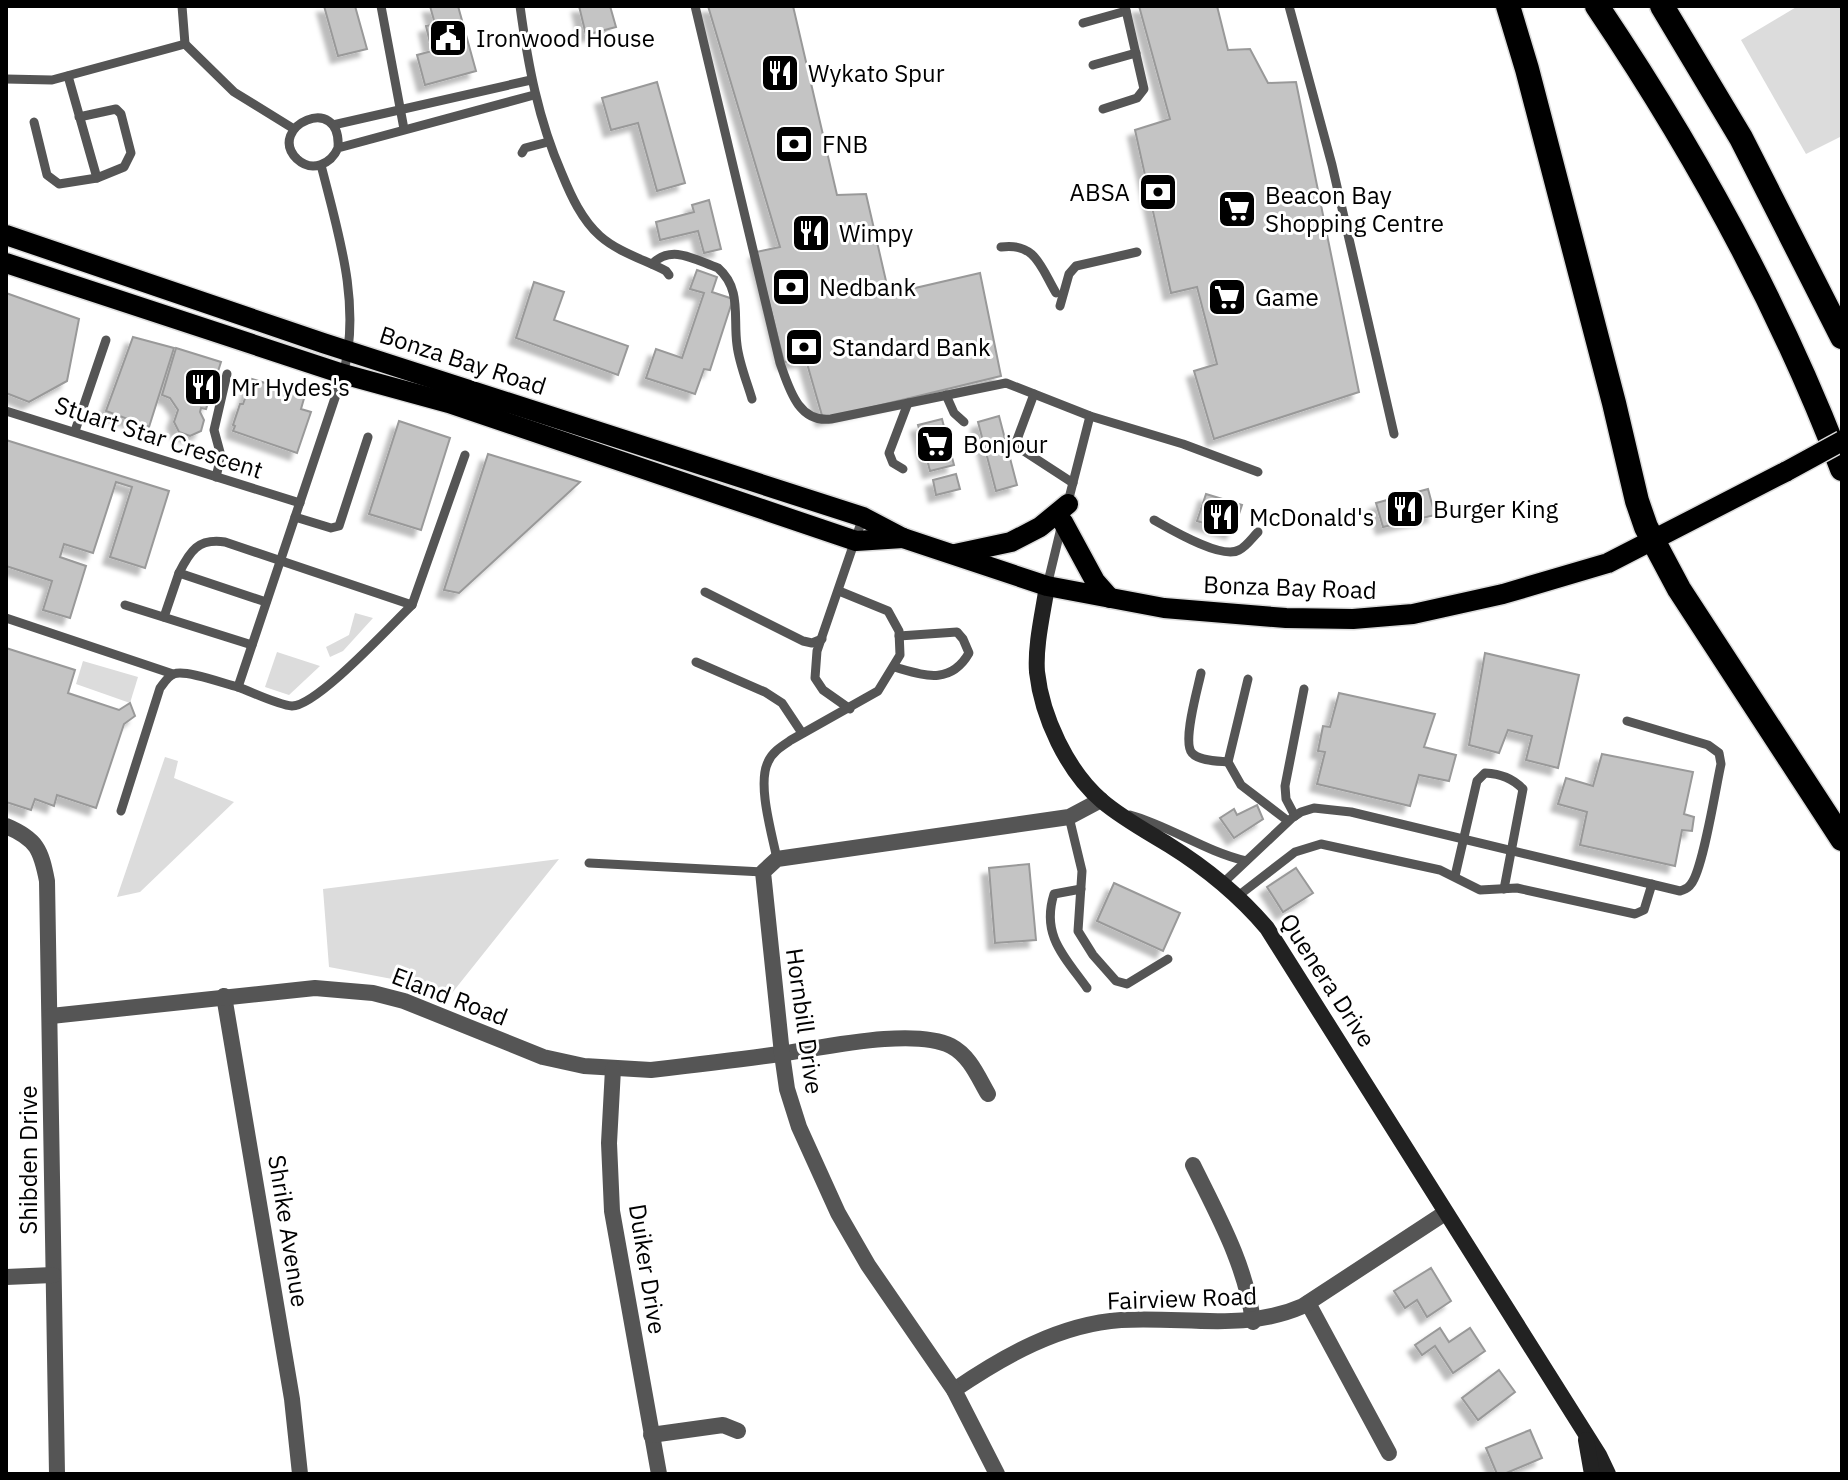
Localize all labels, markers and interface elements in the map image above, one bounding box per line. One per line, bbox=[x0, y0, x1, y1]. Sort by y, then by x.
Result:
public building icon: Ironwood House bbox=[427, 17, 469, 59]
place label: Ironwood House bbox=[476, 22, 655, 54]
restaurant icon: Wykato Spur bbox=[759, 52, 801, 94]
place label: Wykato Spur bbox=[808, 57, 945, 89]
bank icon: FNB bbox=[773, 123, 815, 165]
place label: FNB bbox=[822, 128, 868, 160]
bank icon: ABSA bbox=[1137, 171, 1179, 213]
place label: ABSA bbox=[1070, 176, 1130, 208]
place label: Beacon Bay Shopping Centre bbox=[1265, 179, 1444, 239]
supermarket icon: Beacon Bay Shopping Centre bbox=[1216, 188, 1258, 230]
restaurant icon: Wimpy bbox=[790, 212, 832, 254]
place label: Wimpy bbox=[839, 217, 913, 249]
bank icon: Nedbank bbox=[770, 266, 812, 308]
place label: Nedbank bbox=[819, 271, 916, 303]
supermarket icon: Game bbox=[1206, 276, 1248, 318]
place label: Game bbox=[1255, 281, 1319, 313]
street label: Bonza Bay Road bbox=[376, 318, 550, 402]
bank icon: Standard Bank bbox=[783, 326, 825, 368]
place label: Standard Bank bbox=[832, 331, 991, 363]
restaurant icon: Mr Hydes's bbox=[182, 366, 224, 408]
place label: Mr Hydes's bbox=[231, 371, 350, 403]
street label: Stuart Star Crescent bbox=[51, 388, 267, 486]
supermarket icon: Bonjour bbox=[914, 423, 956, 465]
place label: Bonjour bbox=[963, 428, 1048, 460]
restaurant icon: Burger King bbox=[1384, 488, 1426, 530]
place label: Burger King bbox=[1433, 493, 1559, 525]
restaurant icon: McDonald's bbox=[1200, 496, 1242, 538]
place label: McDonald's bbox=[1249, 501, 1375, 533]
street label: Bonza Bay Road bbox=[1203, 568, 1377, 606]
street label: Quenera Drive bbox=[1273, 907, 1383, 1053]
street label: Hornbill Drive bbox=[779, 946, 831, 1096]
street label: Eland Road bbox=[387, 959, 513, 1033]
street label: Shibden Drive bbox=[12, 1085, 44, 1235]
street label: Shrike Avenue bbox=[261, 1153, 317, 1309]
street label: Duiker Drive bbox=[622, 1202, 674, 1336]
street label: Fairview Road bbox=[1106, 1279, 1258, 1317]

